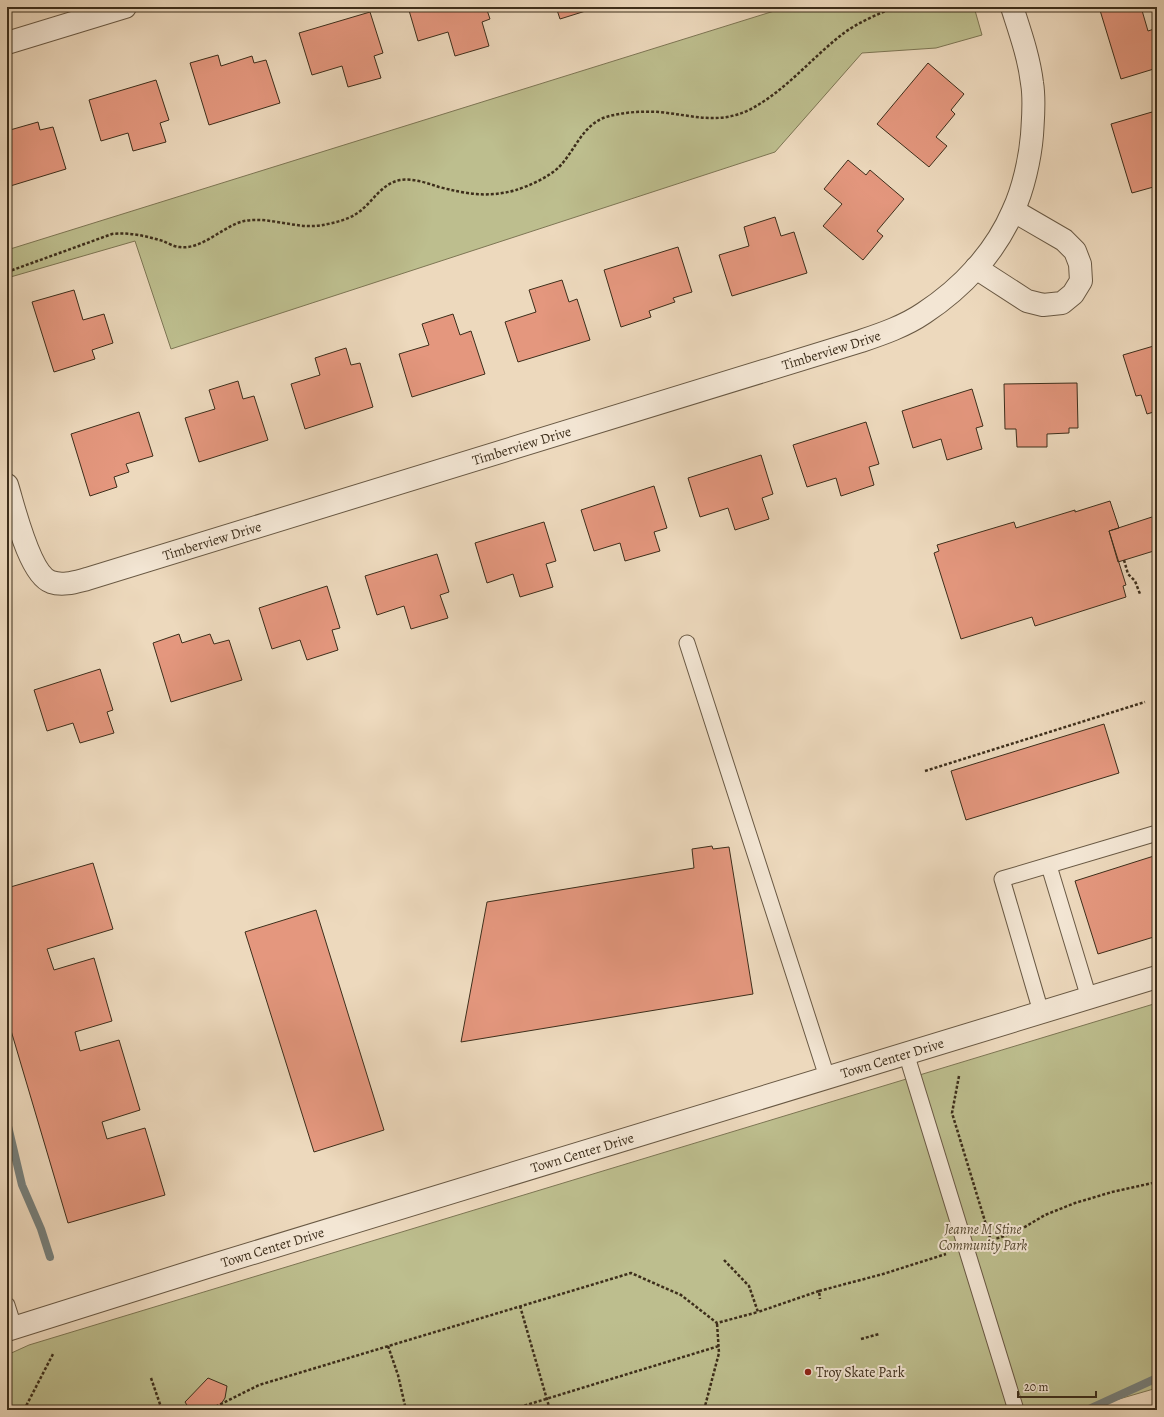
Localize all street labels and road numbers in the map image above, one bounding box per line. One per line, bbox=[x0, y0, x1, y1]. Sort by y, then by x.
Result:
street label: Timberview Drive bbox=[780, 326, 883, 375]
street label: Timberview Drive bbox=[470, 422, 573, 470]
street label: Timberview Drive bbox=[160, 517, 264, 565]
street label: Town Center Drive bbox=[838, 1034, 946, 1083]
street label: Town Center Drive bbox=[528, 1128, 636, 1178]
street label: Town Center Drive bbox=[219, 1223, 326, 1272]

